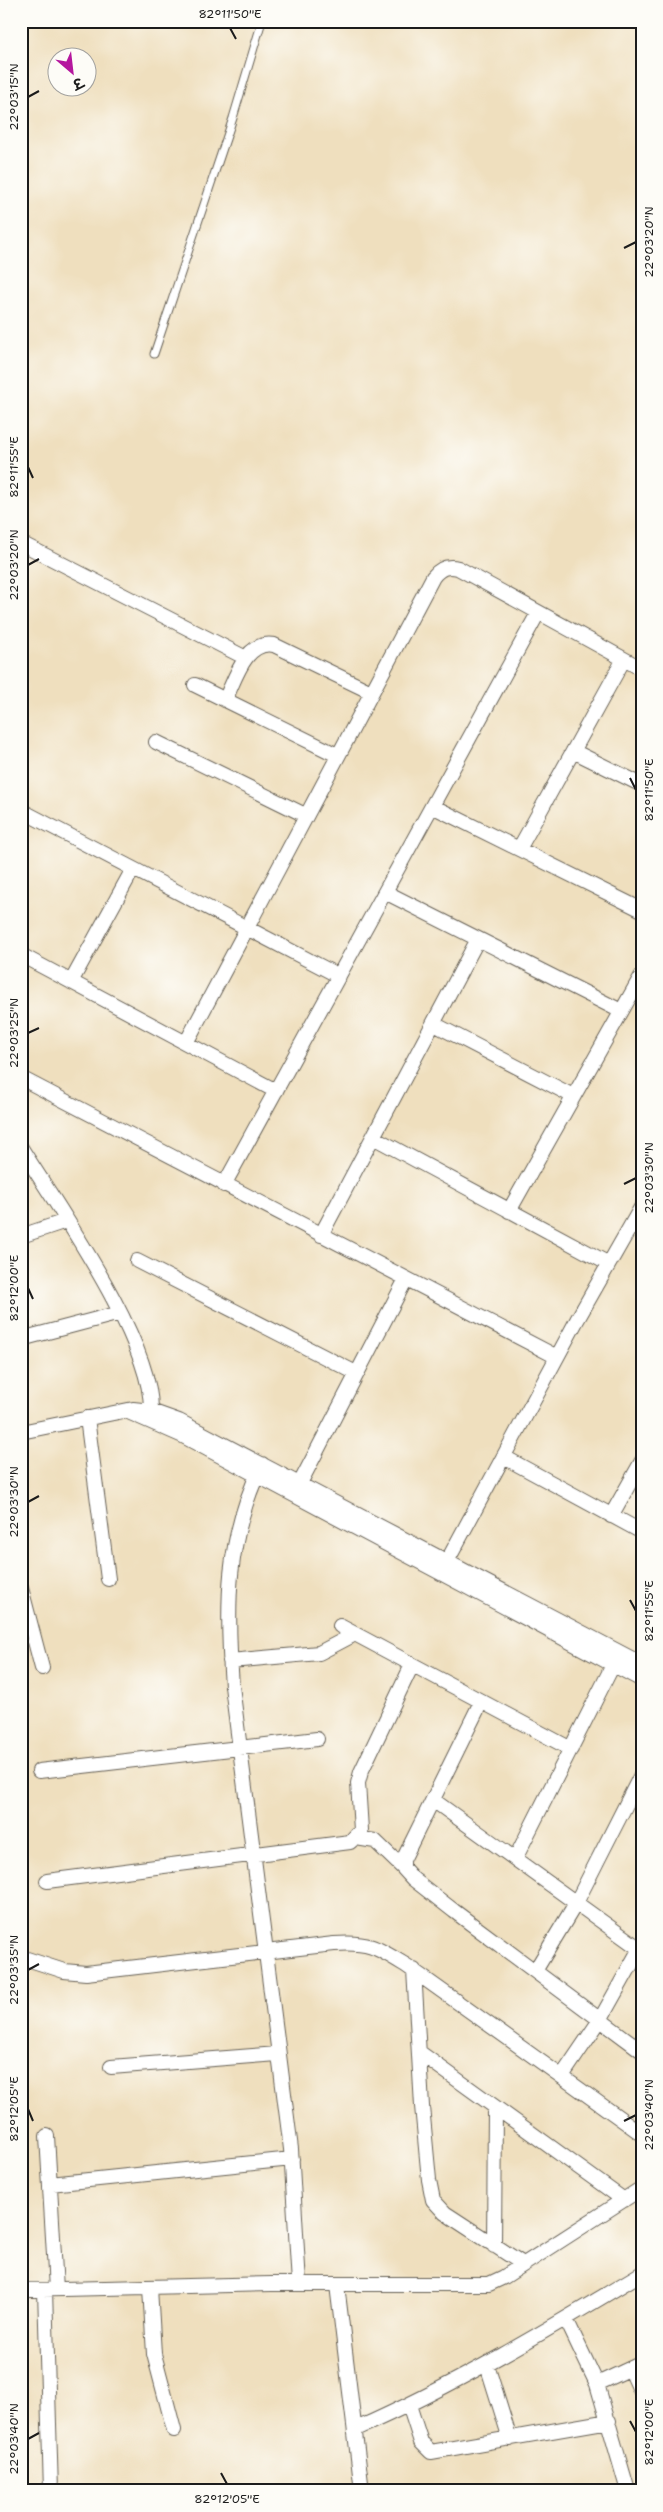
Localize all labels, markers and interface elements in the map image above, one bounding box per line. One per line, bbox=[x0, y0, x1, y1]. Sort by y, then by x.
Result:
text: 82°11'50"E bbox=[198, 6, 262, 22]
north arrow bbox=[48, 48, 98, 98]
text: 22°03'15"N bbox=[6, 63, 22, 131]
text: उ bbox=[68, 72, 88, 94]
text: 22°03'20"N bbox=[641, 206, 657, 278]
text: 82°11'55"E bbox=[6, 436, 22, 498]
text: 22°03'20"N bbox=[6, 529, 22, 601]
text: 82°11'50"E bbox=[641, 758, 657, 822]
text: 22°03'25"N bbox=[6, 998, 22, 1068]
text: 22°03'30"N bbox=[641, 1142, 657, 1214]
text: 82°12'00"E bbox=[6, 1255, 22, 1321]
text: 22°03'30"N bbox=[6, 1466, 22, 1538]
text: 82°11'55"E bbox=[641, 1580, 657, 1642]
text: 22°03'35"N bbox=[6, 1935, 22, 2005]
text: 82°12'05"E bbox=[6, 2076, 22, 2142]
text: 22°03'40"N bbox=[641, 2079, 657, 2151]
text: 82°12'00"E bbox=[641, 2399, 657, 2465]
text: 22°03'40"N bbox=[6, 2403, 22, 2475]
text: 82°12'05"E bbox=[194, 2491, 260, 2507]

